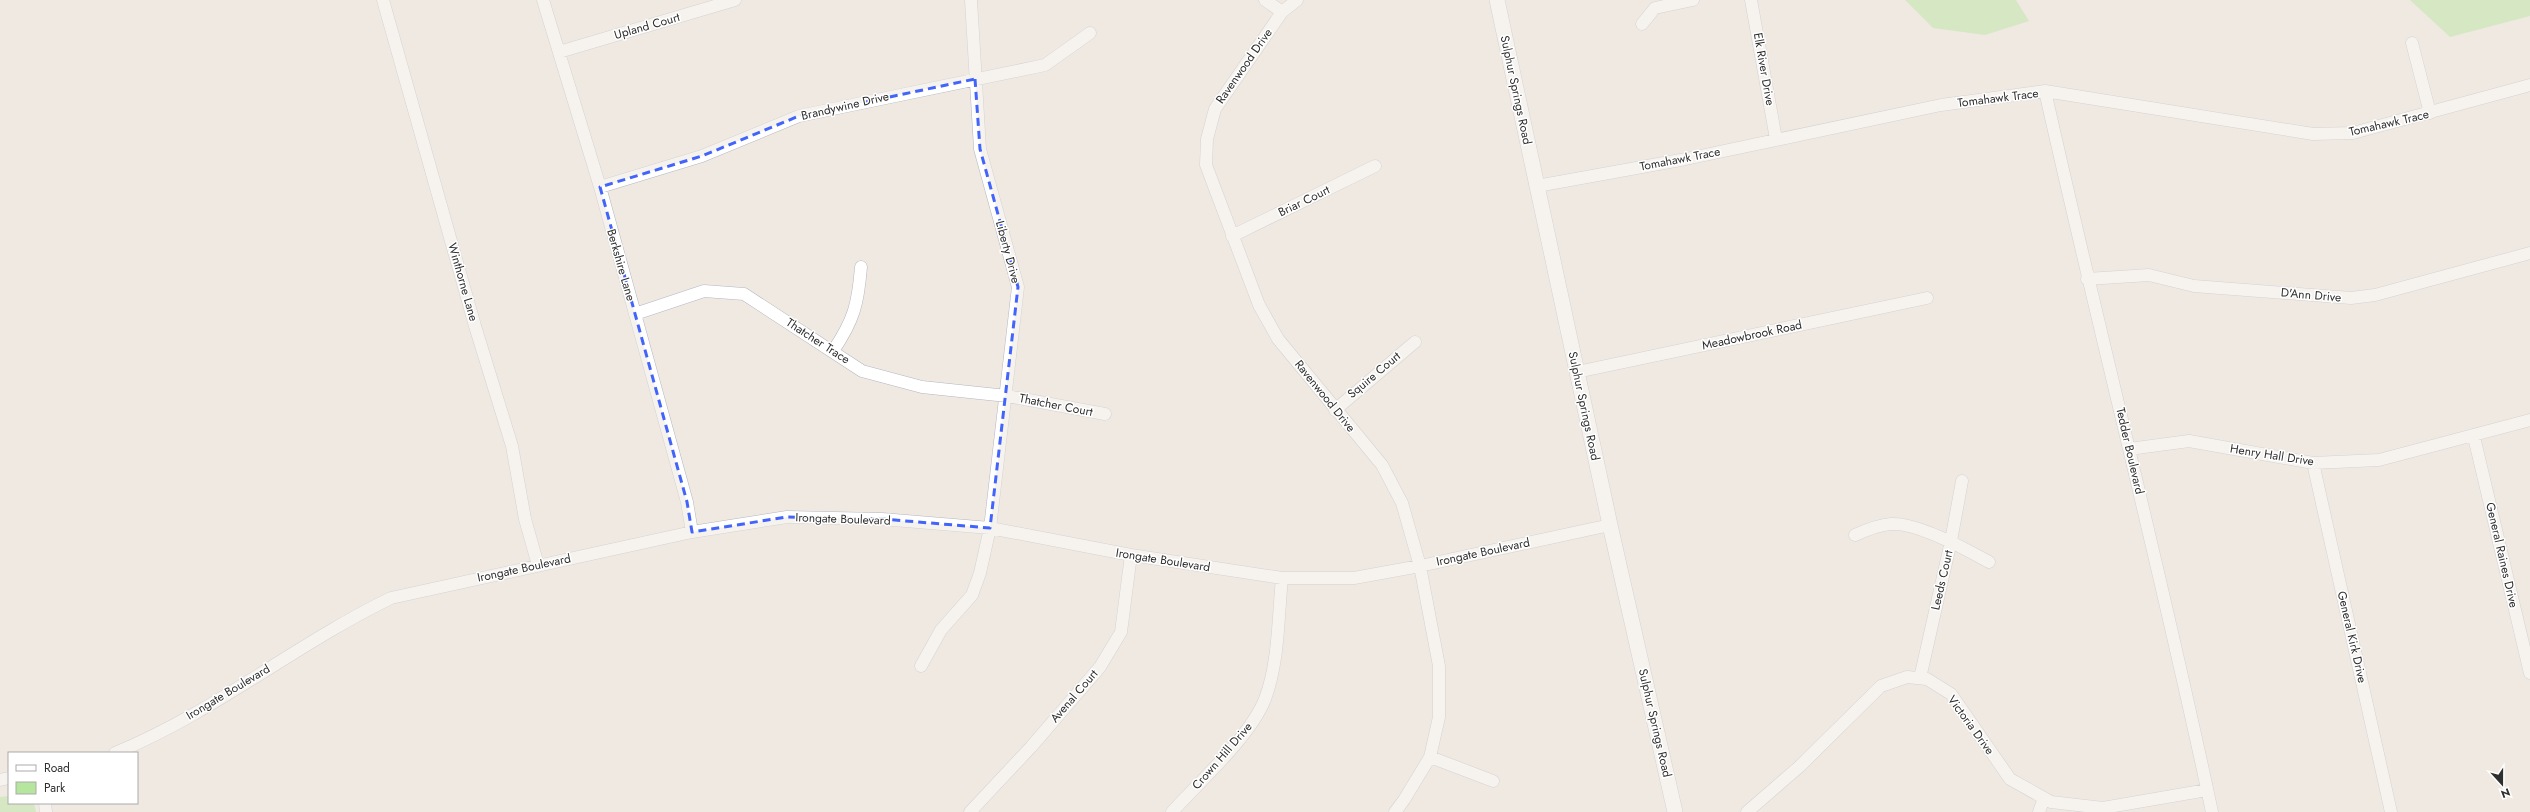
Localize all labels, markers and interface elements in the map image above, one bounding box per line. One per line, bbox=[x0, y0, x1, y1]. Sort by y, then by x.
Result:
street label: Upland Court bbox=[612, 8, 682, 44]
street label: Ravenwood Drive bbox=[1211, 25, 1277, 107]
street label: Elk River Drive bbox=[1749, 31, 1779, 107]
street label: Sulphur Springs Road bbox=[1496, 34, 1536, 146]
street label: Tomahawk Trace bbox=[1956, 84, 2040, 112]
street label: Brandywine Drive bbox=[799, 87, 891, 125]
street label: Tomahawk Trace bbox=[2347, 105, 2431, 141]
street label: Tomahawk Trace bbox=[1638, 142, 1722, 176]
street label: Briar Court bbox=[1275, 181, 1333, 221]
street label: Liberty Drive bbox=[991, 219, 1025, 285]
street label: Berkshire Lane bbox=[602, 227, 640, 303]
street label: Winthorne Lane bbox=[443, 241, 483, 323]
street label: D'Ann Drive bbox=[2280, 283, 2342, 307]
street label: Thatcher Trace bbox=[783, 314, 853, 368]
street label: Meadowbrook Road bbox=[1700, 316, 1804, 354]
street label: Squire Court bbox=[1343, 347, 1405, 403]
street label: Sulphur Springs Road bbox=[1564, 350, 1604, 462]
street label: Ravenwood Drive bbox=[1290, 356, 1360, 436]
street label: Thatcher Court bbox=[1018, 389, 1094, 421]
street label: Tedder Boulevard bbox=[2111, 406, 2149, 496]
street label: Henry Hall Drive bbox=[2229, 439, 2315, 471]
street label: General Raines Drive bbox=[2481, 501, 2523, 609]
street label: Irongate Boulevard bbox=[795, 508, 891, 530]
street label: Irongate Boulevard bbox=[1435, 533, 1531, 571]
street label: Irongate Boulevard bbox=[1115, 544, 1211, 576]
street label: Leeds Court bbox=[1926, 548, 1958, 612]
street label: Irongate Boulevard bbox=[476, 549, 572, 587]
street label: General Kirk Drive bbox=[2333, 589, 2371, 685]
street label: Irongate Boulevard bbox=[183, 660, 273, 724]
street label: Avenal Court bbox=[1046, 665, 1102, 726]
street label: Sulphur Springs Road bbox=[1634, 667, 1676, 779]
street label: Victoria Drive bbox=[1943, 692, 1999, 758]
street label: Crown Hill Drive bbox=[1188, 718, 1256, 794]
legend bbox=[8, 752, 138, 804]
text: Road bbox=[44, 759, 70, 777]
north arrow bbox=[2482, 764, 2522, 804]
text: Park bbox=[44, 779, 66, 797]
text: N bbox=[2499, 784, 2513, 802]

